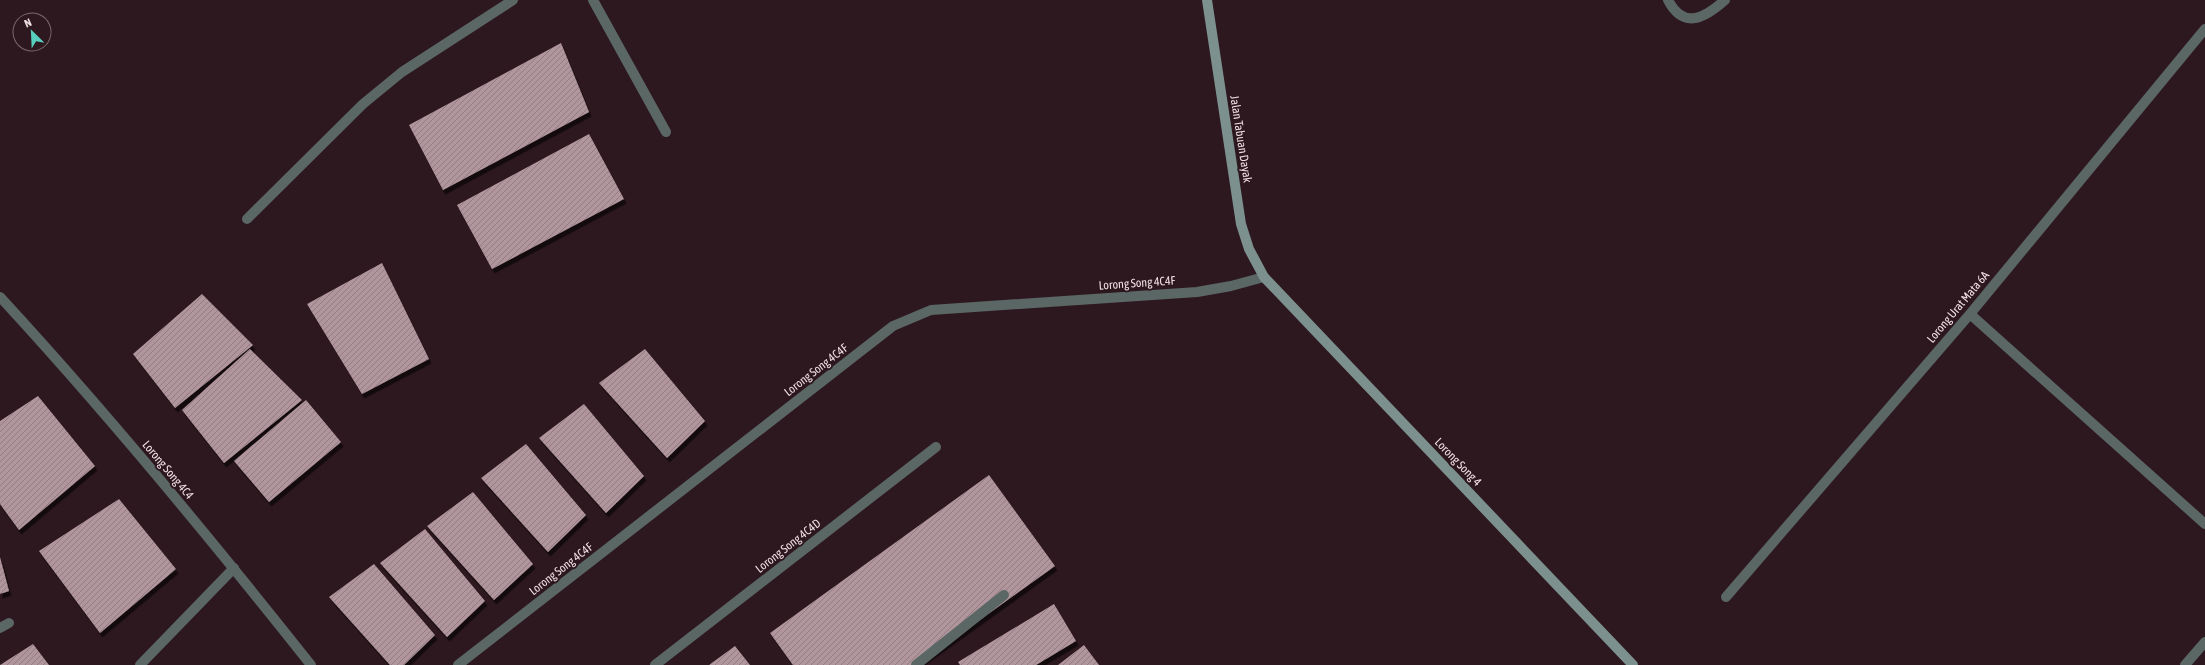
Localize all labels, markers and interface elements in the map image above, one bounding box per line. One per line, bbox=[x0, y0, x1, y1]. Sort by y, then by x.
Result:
north arrow bbox=[12, 12, 52, 52]
text: N bbox=[23, 16, 33, 30]
street label: Jalan Tabuan Dayak bbox=[1227, 94, 1255, 184]
street label: Lorong Urat Mata 6A bbox=[1924, 268, 1992, 346]
street label: Lorong Song 4C4F bbox=[1098, 273, 1176, 293]
street label: Lorong Song 4C4F bbox=[781, 341, 851, 399]
street label: Lorong Song 4 bbox=[1432, 435, 1484, 489]
street label: Lorong Song 4C4 bbox=[139, 438, 197, 502]
street label: Lorong Song 4C4D bbox=[753, 516, 824, 576]
street label: Lorong Song 4C4F bbox=[526, 540, 596, 598]

